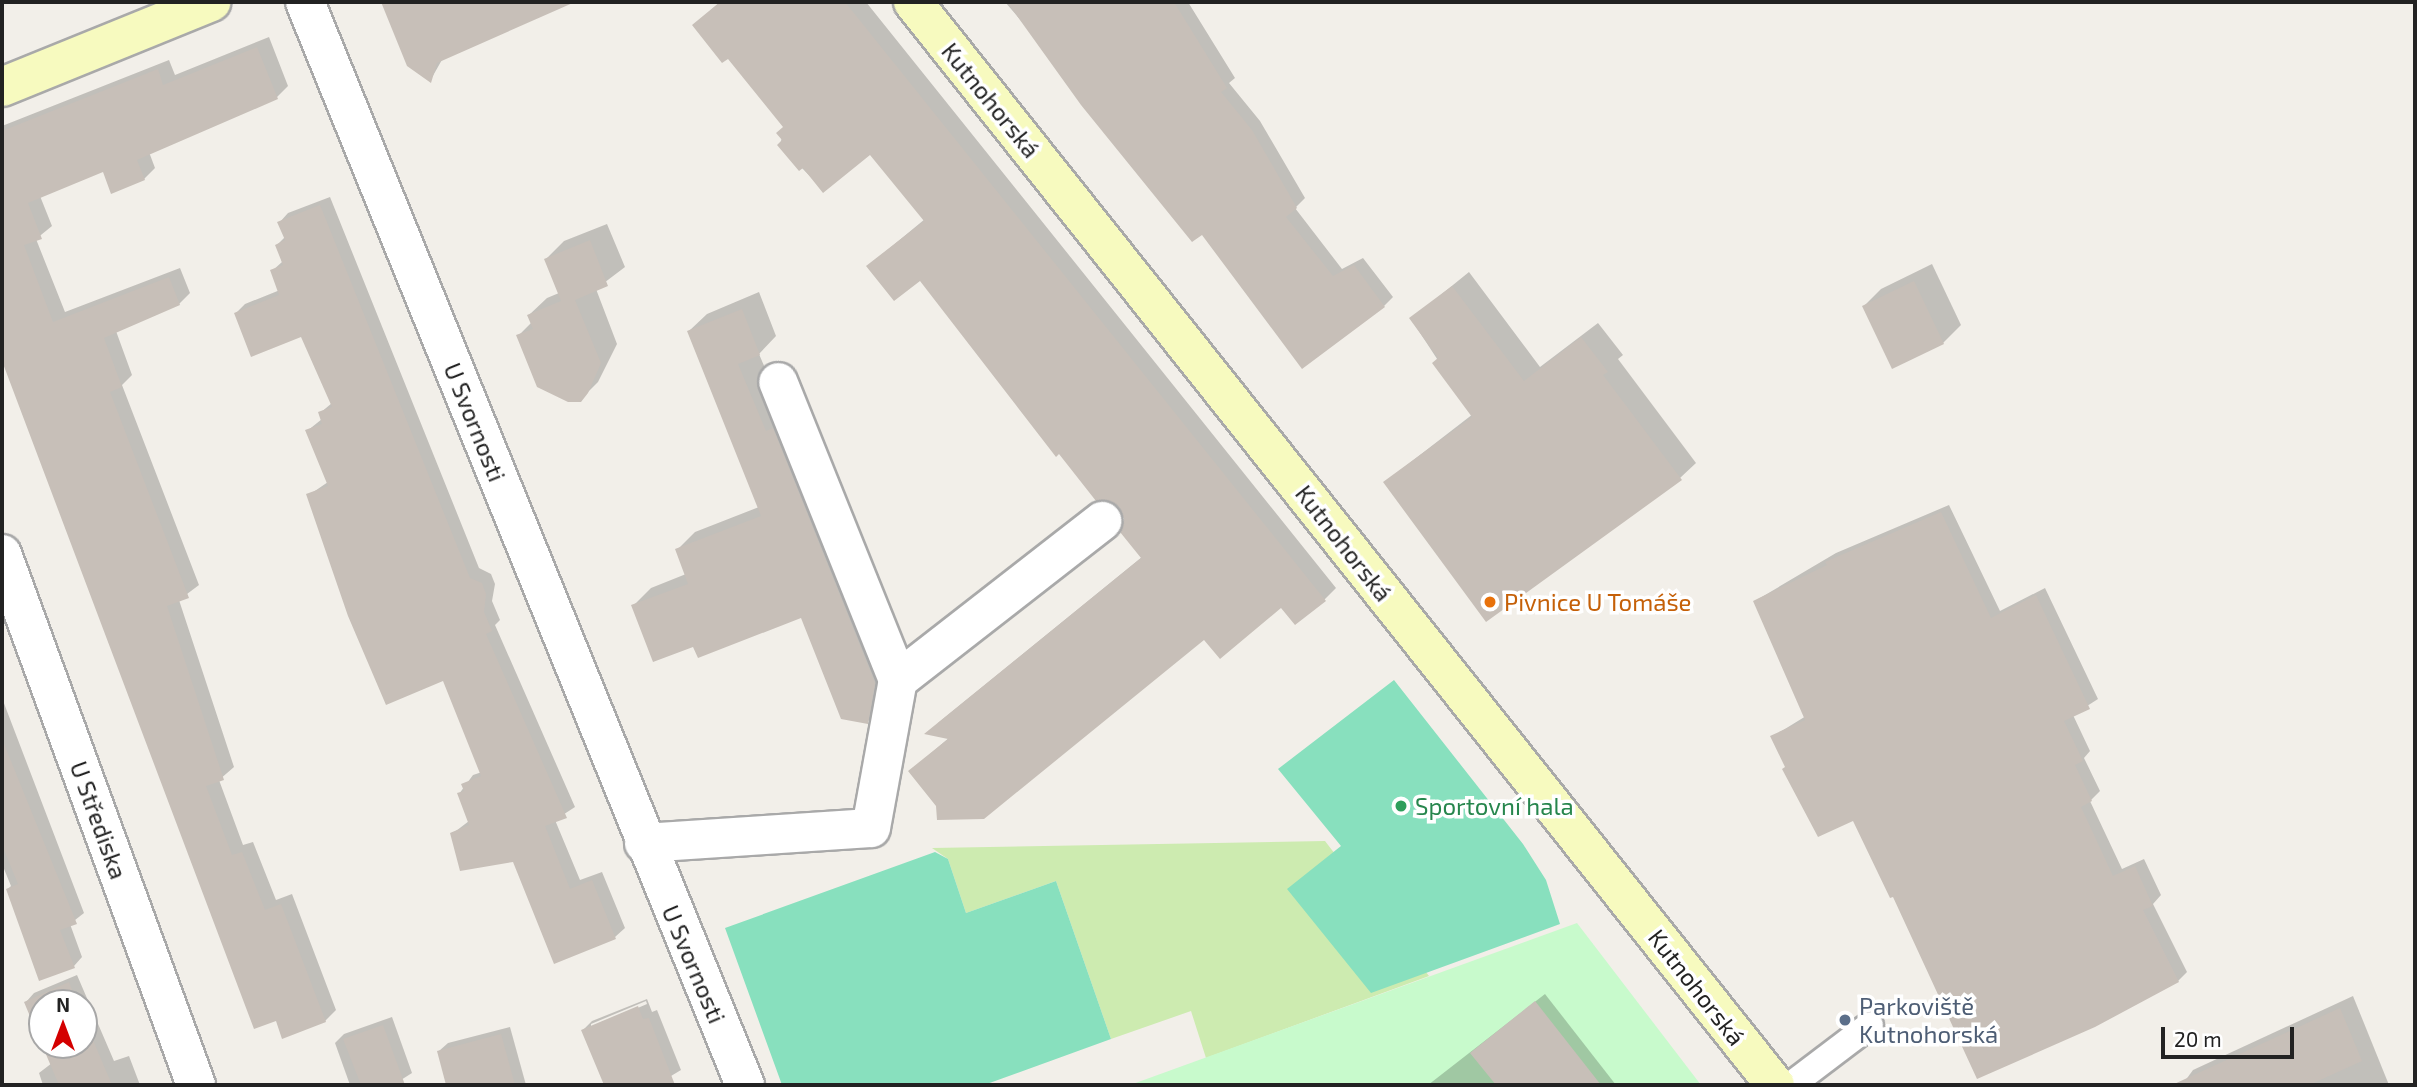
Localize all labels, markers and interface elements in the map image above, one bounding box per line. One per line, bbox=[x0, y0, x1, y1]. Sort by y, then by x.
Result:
street label: Kutnohorská bbox=[936, 37, 1046, 163]
street label: U Svornosti bbox=[438, 359, 512, 485]
street label: Kutnohorská bbox=[1290, 479, 1398, 607]
place label: Pivnice U Tomáše bbox=[1504, 588, 1692, 616]
marker: Pivnice U Tomáše bbox=[1482, 594, 1498, 610]
street label: U Střediska bbox=[64, 757, 134, 883]
place label: Sportovní hala bbox=[1415, 792, 1574, 820]
marker: Sportovní hala bbox=[1393, 798, 1409, 814]
street label: U Svornosti bbox=[656, 901, 732, 1027]
street label: Kutnohorská bbox=[1643, 923, 1751, 1051]
north arrow bbox=[28, 989, 98, 1059]
place label: Parkoviště Kutnohorská bbox=[1859, 992, 1998, 1048]
text: N bbox=[56, 993, 70, 1016]
marker: Parkoviště Kutnohorská bbox=[1837, 1012, 1853, 1028]
scale bar bbox=[2165, 1014, 2298, 1058]
text: 20 m bbox=[2174, 1026, 2222, 1051]

